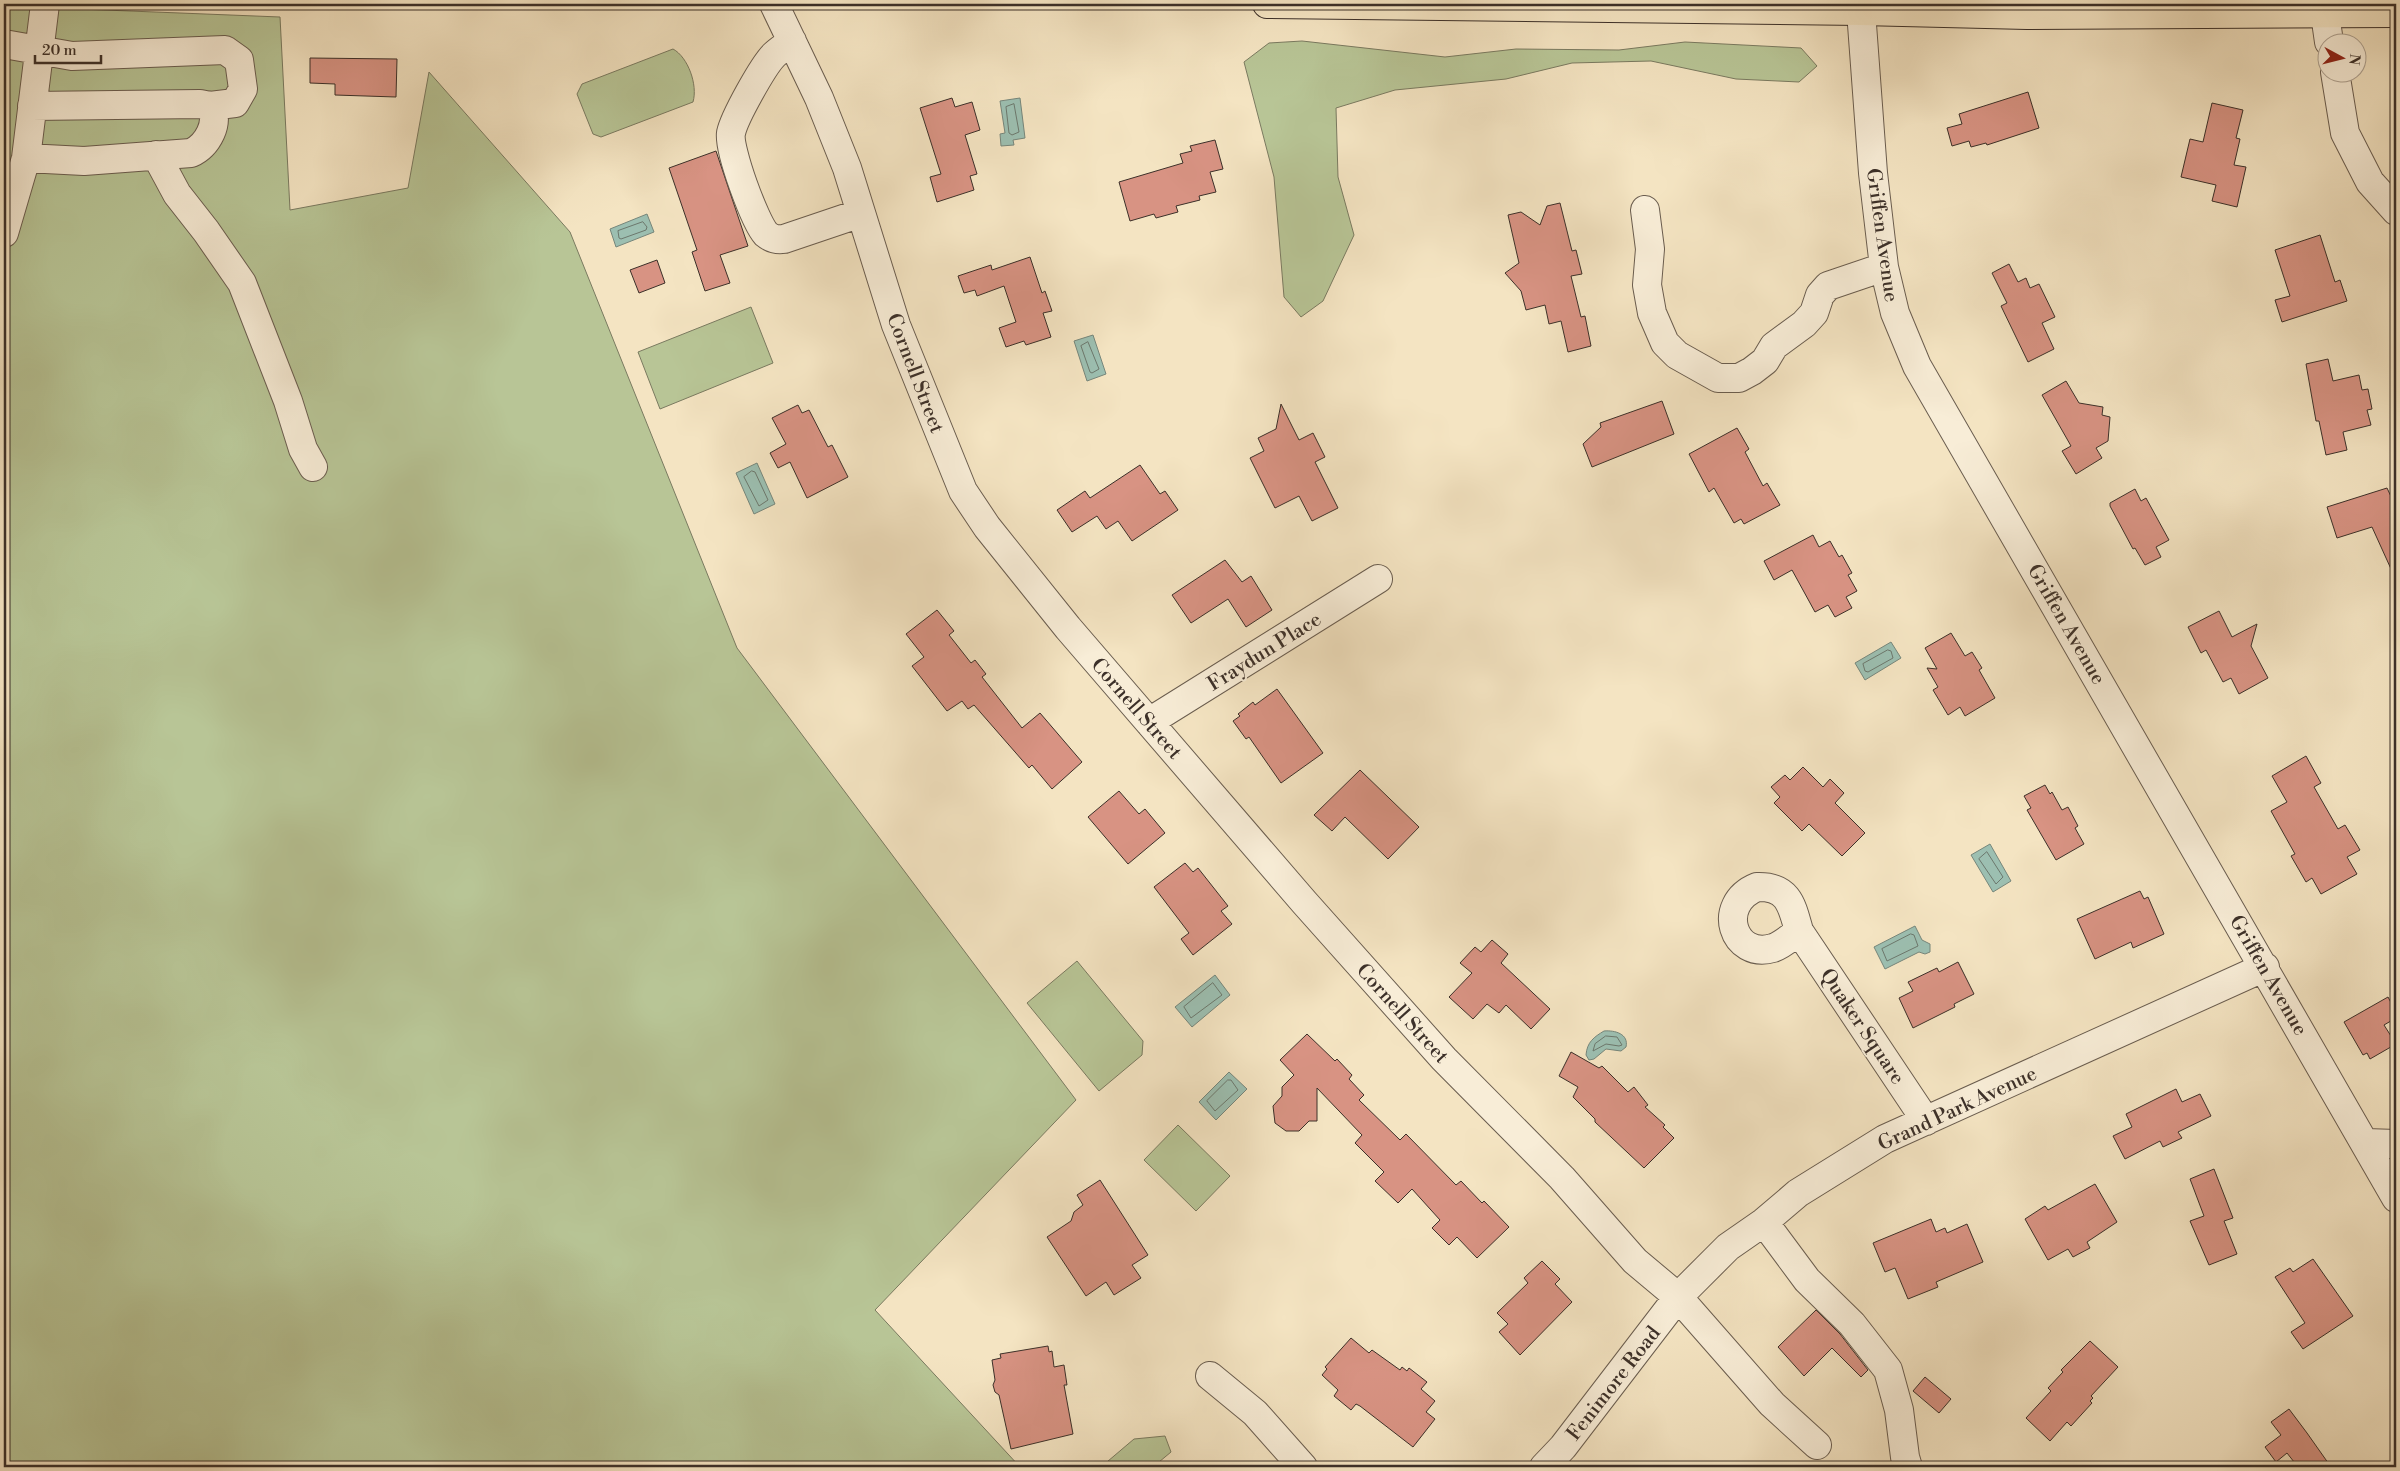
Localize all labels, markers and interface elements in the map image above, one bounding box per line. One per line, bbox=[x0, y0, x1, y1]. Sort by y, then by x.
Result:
scale bar bbox=[35, 32, 101, 64]
north arrow bbox=[2318, 32, 2368, 82]
text: 20 m bbox=[42, 41, 77, 60]
text: N bbox=[2344, 53, 2364, 66]
street label: Griffen Avenue bbox=[1860, 167, 1903, 304]
street label: Cornell Street bbox=[880, 310, 949, 437]
street label: Griffen Avenue bbox=[2021, 560, 2110, 689]
street label: Fraydun Place bbox=[1203, 607, 1326, 697]
street label: Cornell Street bbox=[1085, 653, 1187, 765]
street label: Griffen Avenue bbox=[2223, 911, 2312, 1040]
street label: Cornell Street bbox=[1350, 959, 1453, 1069]
street label: Quaker Square bbox=[1814, 964, 1910, 1089]
street label: Grand Park Avenue bbox=[1874, 1062, 2041, 1157]
street label: Fenimore Road bbox=[1562, 1321, 1667, 1446]

